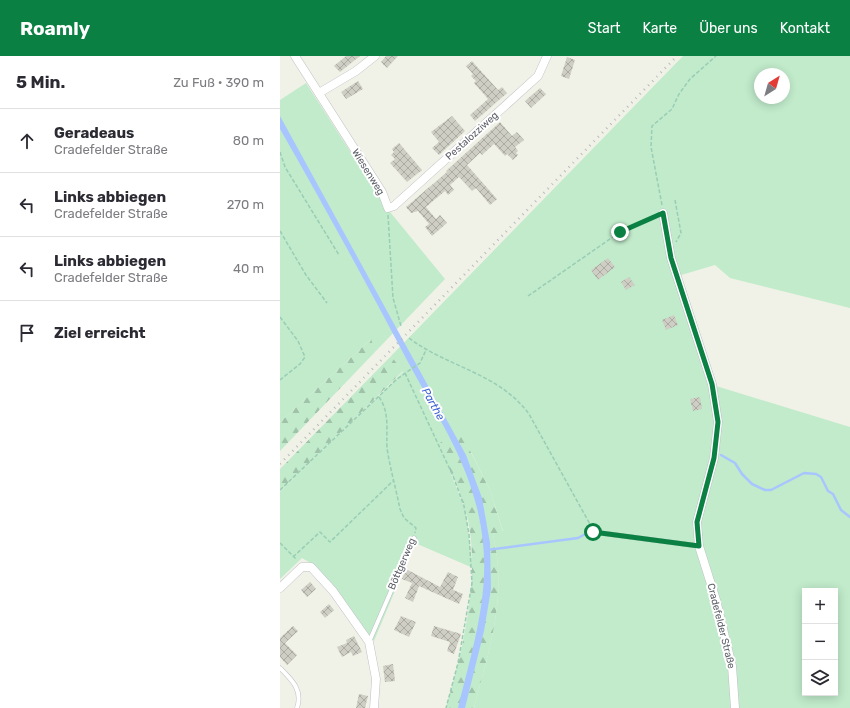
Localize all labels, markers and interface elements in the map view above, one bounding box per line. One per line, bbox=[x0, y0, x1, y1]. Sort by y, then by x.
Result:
text: Roamly bbox=[20, 17, 90, 40]
text: Start bbox=[588, 20, 621, 37]
text: Karte bbox=[643, 20, 677, 37]
text: Über uns bbox=[699, 20, 758, 37]
text: Kontakt bbox=[780, 20, 830, 37]
north arrow bbox=[754, 68, 790, 104]
text: 5 Min. bbox=[16, 72, 65, 92]
text: Zu Fuß · 390 m bbox=[173, 75, 264, 90]
street label: Pestalozziweg bbox=[443, 109, 501, 163]
text: Geradeaus bbox=[54, 124, 134, 142]
icon: ahead bbox=[16, 130, 38, 152]
text: 80 m bbox=[233, 133, 264, 148]
text: Cradefelder Straße bbox=[54, 142, 168, 157]
street label: Wiesenweg bbox=[349, 147, 387, 197]
text: Links abbiegen bbox=[54, 188, 166, 206]
icon: left bbox=[16, 194, 38, 216]
text: 270 m bbox=[227, 197, 264, 212]
text: Cradefelder Straße bbox=[54, 206, 168, 221]
route end bbox=[611, 223, 629, 241]
text: Links abbiegen bbox=[54, 252, 166, 270]
icon: left bbox=[16, 258, 38, 280]
text: 40 m bbox=[233, 261, 264, 276]
text: Cradefelder Straße bbox=[54, 270, 168, 285]
icon: arrive bbox=[16, 322, 38, 344]
text: Ziel erreicht bbox=[54, 324, 146, 342]
water label: Parthe bbox=[419, 386, 447, 422]
route start bbox=[584, 523, 602, 541]
street label: Böttgerweg bbox=[386, 536, 418, 592]
street label: Cradefelder Straße bbox=[705, 582, 738, 670]
map controls bbox=[802, 588, 838, 696]
button: + bbox=[802, 588, 838, 624]
button: − bbox=[802, 624, 838, 660]
button: layers bbox=[802, 660, 838, 696]

